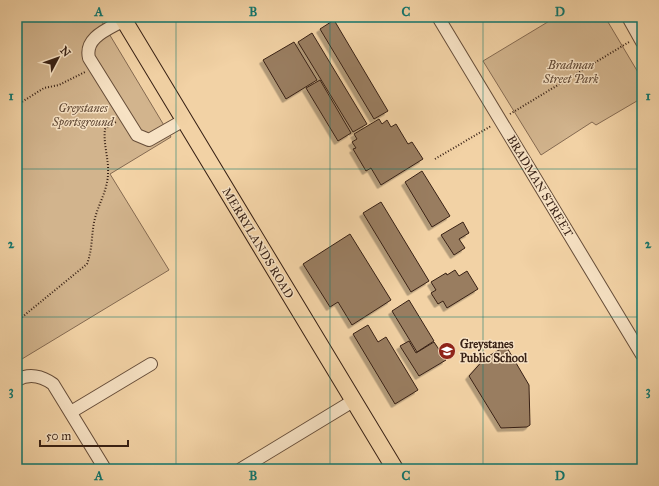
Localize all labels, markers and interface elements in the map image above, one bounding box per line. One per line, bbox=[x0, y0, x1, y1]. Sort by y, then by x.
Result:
text: A bbox=[94, 4, 104, 20]
text: B bbox=[249, 4, 258, 20]
text: C bbox=[402, 4, 411, 20]
text: D bbox=[555, 4, 565, 20]
north arrow bbox=[38, 38, 78, 78]
text: N bbox=[57, 44, 74, 60]
park label: Bradman Street Park bbox=[542, 58, 599, 86]
text: 1 bbox=[8, 88, 14, 104]
text: 1 bbox=[645, 88, 651, 104]
park label: Greystanes Sportsground bbox=[51, 101, 115, 130]
street label: BRADMAN STREET bbox=[504, 133, 576, 239]
street label: MERRYLANDS ROAD bbox=[219, 185, 297, 301]
text: 2 bbox=[8, 236, 15, 252]
text: 2 bbox=[645, 236, 652, 252]
place label: Greystanes Public School bbox=[460, 337, 528, 365]
school or university icon: Greystanes Public School bbox=[437, 341, 457, 361]
text: 3 bbox=[8, 383, 14, 399]
text: 3 bbox=[645, 383, 651, 399]
scale bar bbox=[40, 422, 128, 448]
text: 50 m bbox=[46, 429, 71, 443]
text: A bbox=[94, 468, 104, 484]
text: B bbox=[249, 468, 258, 484]
text: C bbox=[402, 468, 411, 484]
text: D bbox=[555, 468, 565, 484]

